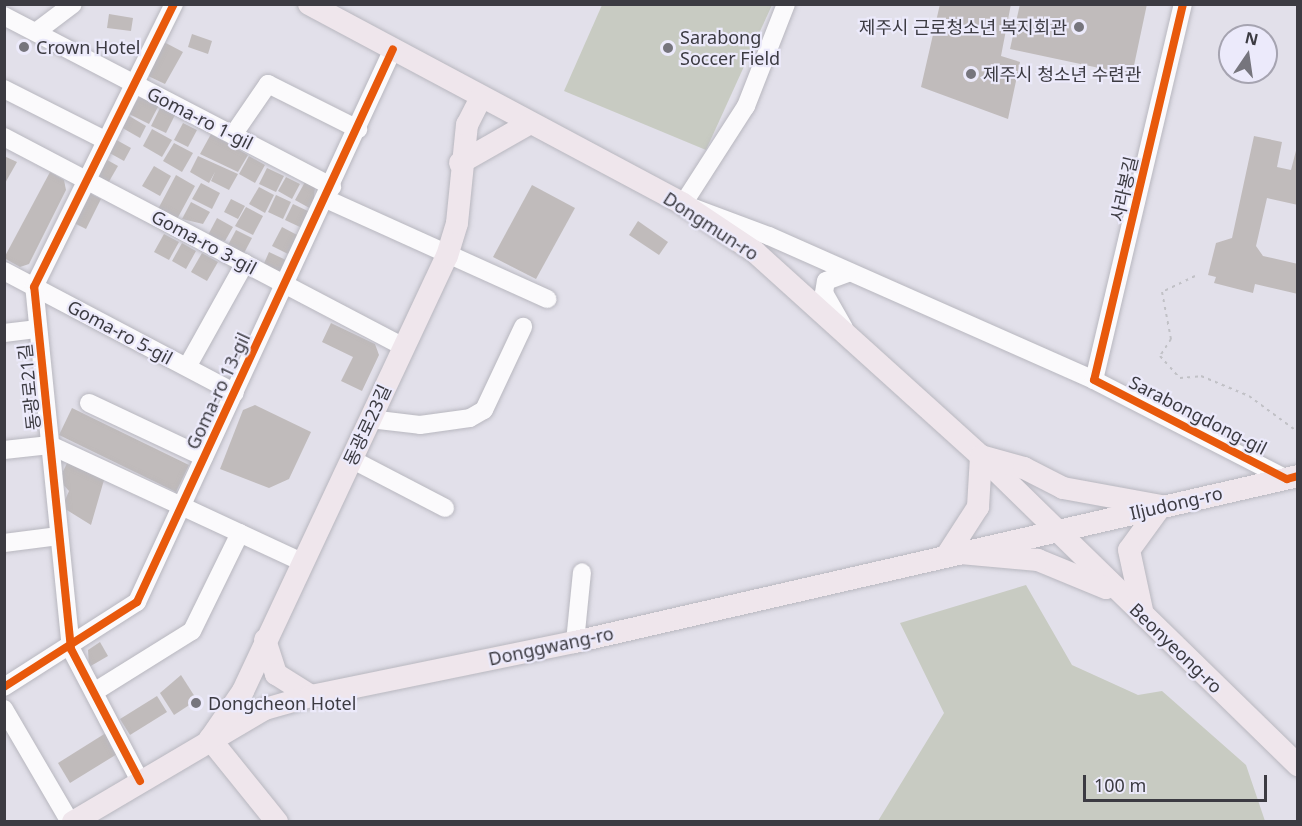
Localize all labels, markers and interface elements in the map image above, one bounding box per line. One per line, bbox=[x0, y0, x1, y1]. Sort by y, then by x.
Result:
place label: 제주시 근로청소년 복지회관 bbox=[859, 16, 1067, 38]
marker: 제주시 근로청소년 복지회관 bbox=[1072, 20, 1086, 34]
north arrow bbox=[1218, 24, 1278, 84]
text: N bbox=[1243, 26, 1260, 51]
place label: Sarabong Soccer Field bbox=[680, 27, 780, 70]
place label: Crown Hotel bbox=[36, 36, 140, 58]
marker: Crown Hotel bbox=[17, 40, 31, 54]
marker: Sarabong Soccer Field bbox=[661, 41, 675, 55]
place label: 제주시 청소년 수련관 bbox=[983, 63, 1141, 85]
marker: 제주시 청소년 수련관 bbox=[964, 67, 978, 81]
street label: Goma-ro 1-gil bbox=[144, 82, 256, 154]
street label: 사라봉길 bbox=[1106, 154, 1142, 224]
street label: Dongmun-ro bbox=[659, 187, 763, 265]
street label: Goma-ro 3-gil bbox=[148, 205, 260, 279]
street label: Goma-ro 5-gil bbox=[64, 295, 176, 369]
street label: Goma-ro 13-gil bbox=[182, 329, 254, 453]
street label: 동광로21길 bbox=[14, 343, 44, 431]
street label: Sarabongdong-gil bbox=[1126, 371, 1270, 459]
street label: 동광로23길 bbox=[339, 381, 395, 469]
street label: Iljudong-ro bbox=[1128, 482, 1224, 524]
street label: Beonyeong-ro bbox=[1125, 599, 1227, 697]
street label: Donggwang-ro bbox=[486, 622, 616, 670]
place label: Dongcheon Hotel bbox=[208, 692, 356, 714]
marker: Dongcheon Hotel bbox=[189, 696, 203, 710]
scale bar bbox=[1086, 763, 1270, 801]
text: 100 m bbox=[1094, 773, 1146, 797]

